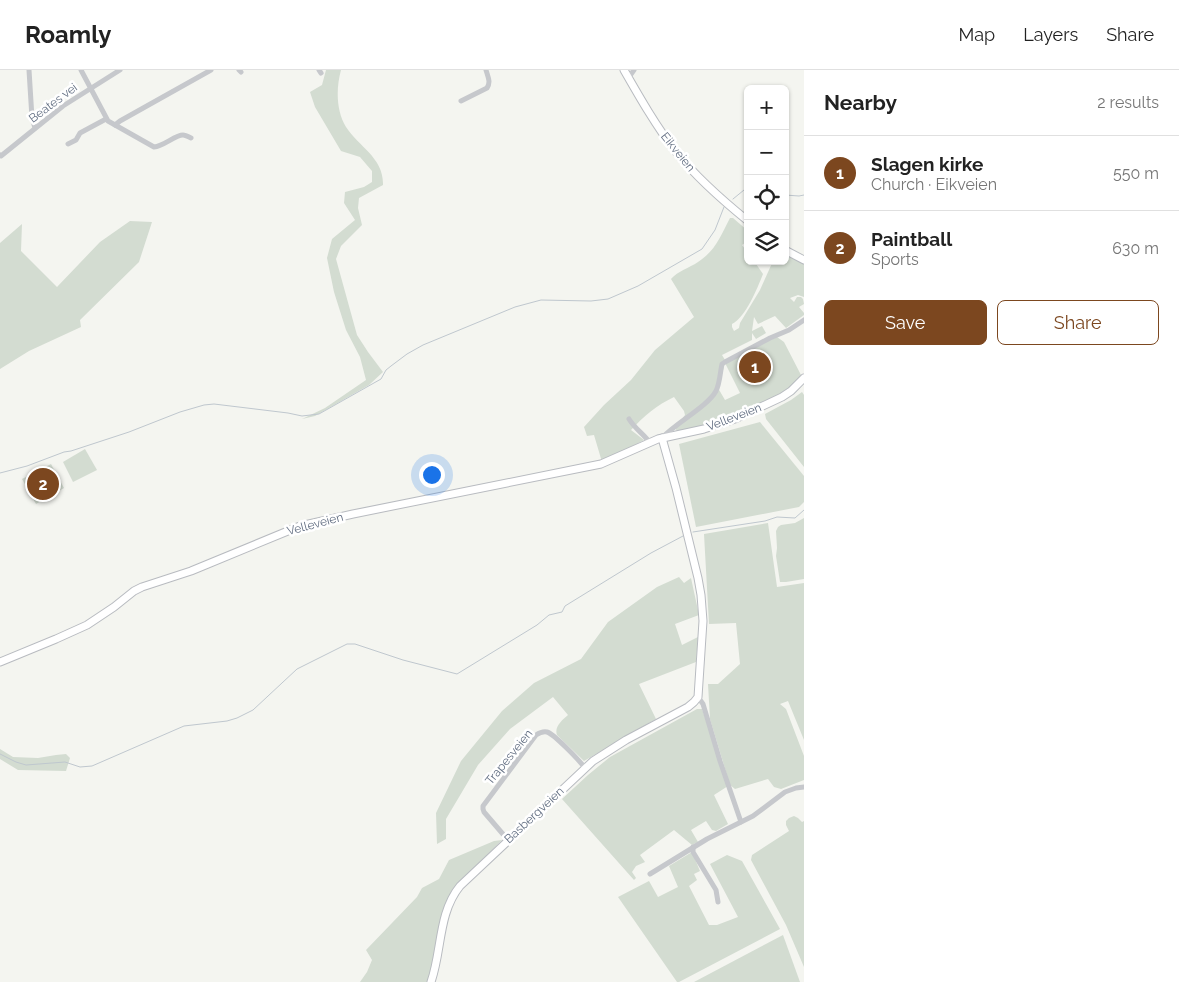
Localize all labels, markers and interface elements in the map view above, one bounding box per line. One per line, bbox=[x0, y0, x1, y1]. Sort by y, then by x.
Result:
text: Roamly bbox=[25, 20, 111, 49]
text: Map bbox=[959, 24, 995, 45]
text: Layers bbox=[1023, 24, 1078, 45]
text: Share bbox=[1106, 24, 1154, 45]
street label: Beates vei bbox=[26, 80, 80, 126]
map controls bbox=[744, 85, 789, 265]
button: + bbox=[744, 85, 789, 130]
text: Nearby bbox=[824, 90, 897, 115]
text: 2 results bbox=[1097, 93, 1159, 112]
street label: Eikveien bbox=[658, 130, 698, 174]
button: − bbox=[744, 130, 789, 175]
text: Slagen kirke bbox=[871, 153, 983, 175]
text: 1 bbox=[836, 164, 844, 183]
text: 550 m bbox=[1113, 164, 1159, 183]
button: locate bbox=[744, 175, 789, 220]
text: Church · Eikveien bbox=[871, 175, 997, 194]
button: layers bbox=[744, 220, 789, 265]
text: Paintball bbox=[871, 228, 952, 250]
text: 2 bbox=[835, 239, 845, 258]
text: 630 m bbox=[1112, 239, 1159, 258]
text: Sports bbox=[871, 250, 919, 269]
button: Save bbox=[824, 300, 987, 345]
button: Share bbox=[997, 300, 1159, 345]
pin: 1 bbox=[739, 348, 771, 386]
street label: Velleveien bbox=[705, 400, 763, 434]
your location bbox=[419, 462, 445, 488]
pin: 2 bbox=[27, 465, 59, 503]
street label: Velleveien bbox=[285, 510, 345, 538]
street label: Trapesveien bbox=[482, 727, 536, 787]
street label: Basbergveien bbox=[501, 784, 567, 846]

